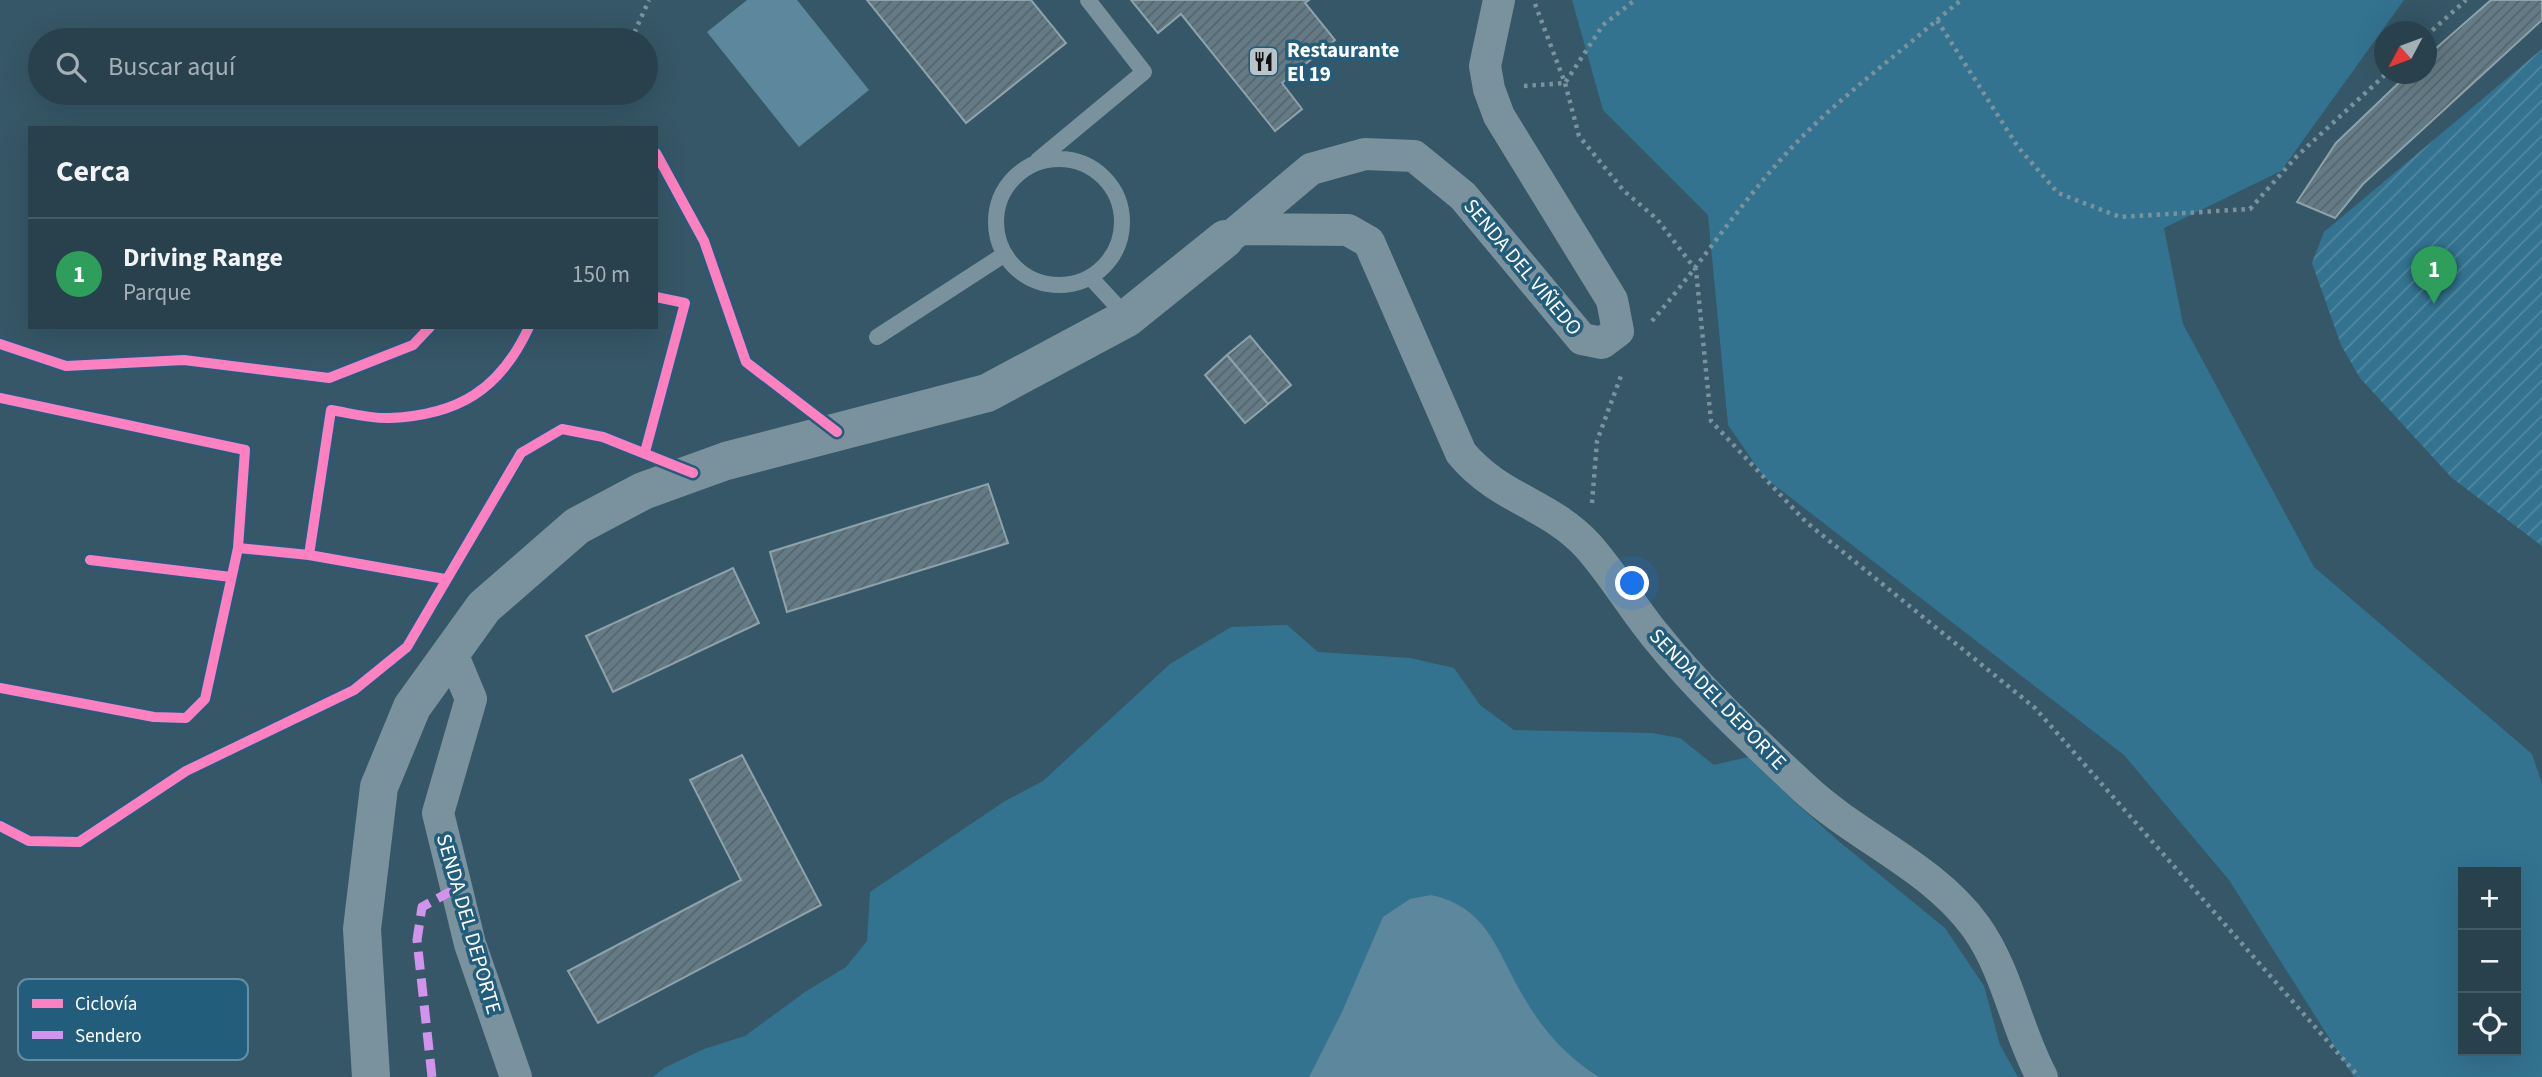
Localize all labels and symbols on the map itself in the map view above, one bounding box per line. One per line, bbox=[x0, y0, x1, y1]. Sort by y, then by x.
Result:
north arrow bbox=[2374, 21, 2437, 84]
place label: Restaurante El 19 bbox=[1287, 35, 1400, 89]
restaurant icon: Restaurante El 19 bbox=[1247, 45, 1281, 79]
street label: SENDA DEL VIÑEDO bbox=[1457, 192, 1589, 342]
pin: 1 bbox=[2411, 246, 2457, 304]
your location bbox=[1615, 566, 1649, 600]
street label: SENDA DEL DEPORTE bbox=[1642, 622, 1794, 776]
street label: SENDA DEL DEPORTE bbox=[429, 830, 509, 1018]
legend bbox=[18, 979, 248, 1060]
text: Ciclovía bbox=[75, 991, 137, 1018]
text: Sendero bbox=[75, 1023, 142, 1050]

